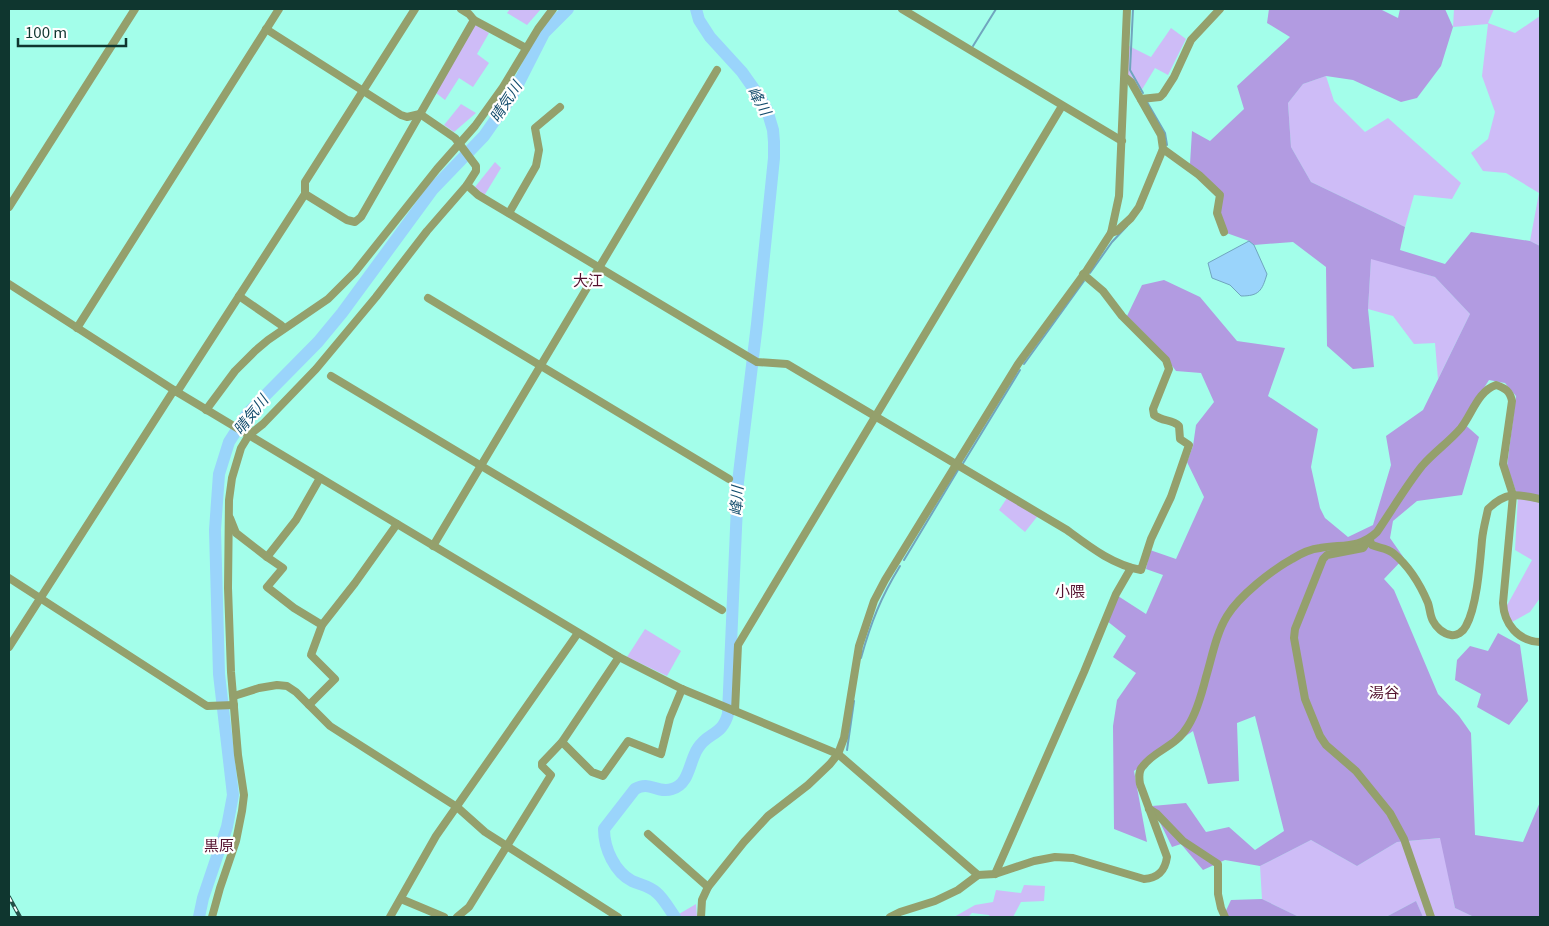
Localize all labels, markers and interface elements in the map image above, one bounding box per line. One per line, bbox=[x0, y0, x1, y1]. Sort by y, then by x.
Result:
scale bar bbox=[18, 15, 125, 47]
text: 100 m bbox=[25, 21, 67, 42]
water label: 晴気川 bbox=[484, 75, 527, 126]
water label: 峰川 bbox=[744, 82, 778, 120]
district label: 大江 bbox=[573, 269, 603, 290]
water label: 晴気川 bbox=[228, 388, 273, 438]
water label: 峰川 bbox=[724, 483, 747, 516]
district label: 小隈 bbox=[1055, 580, 1085, 601]
district label: 湯谷 bbox=[1369, 681, 1399, 702]
district label: 黒原 bbox=[204, 834, 234, 855]

